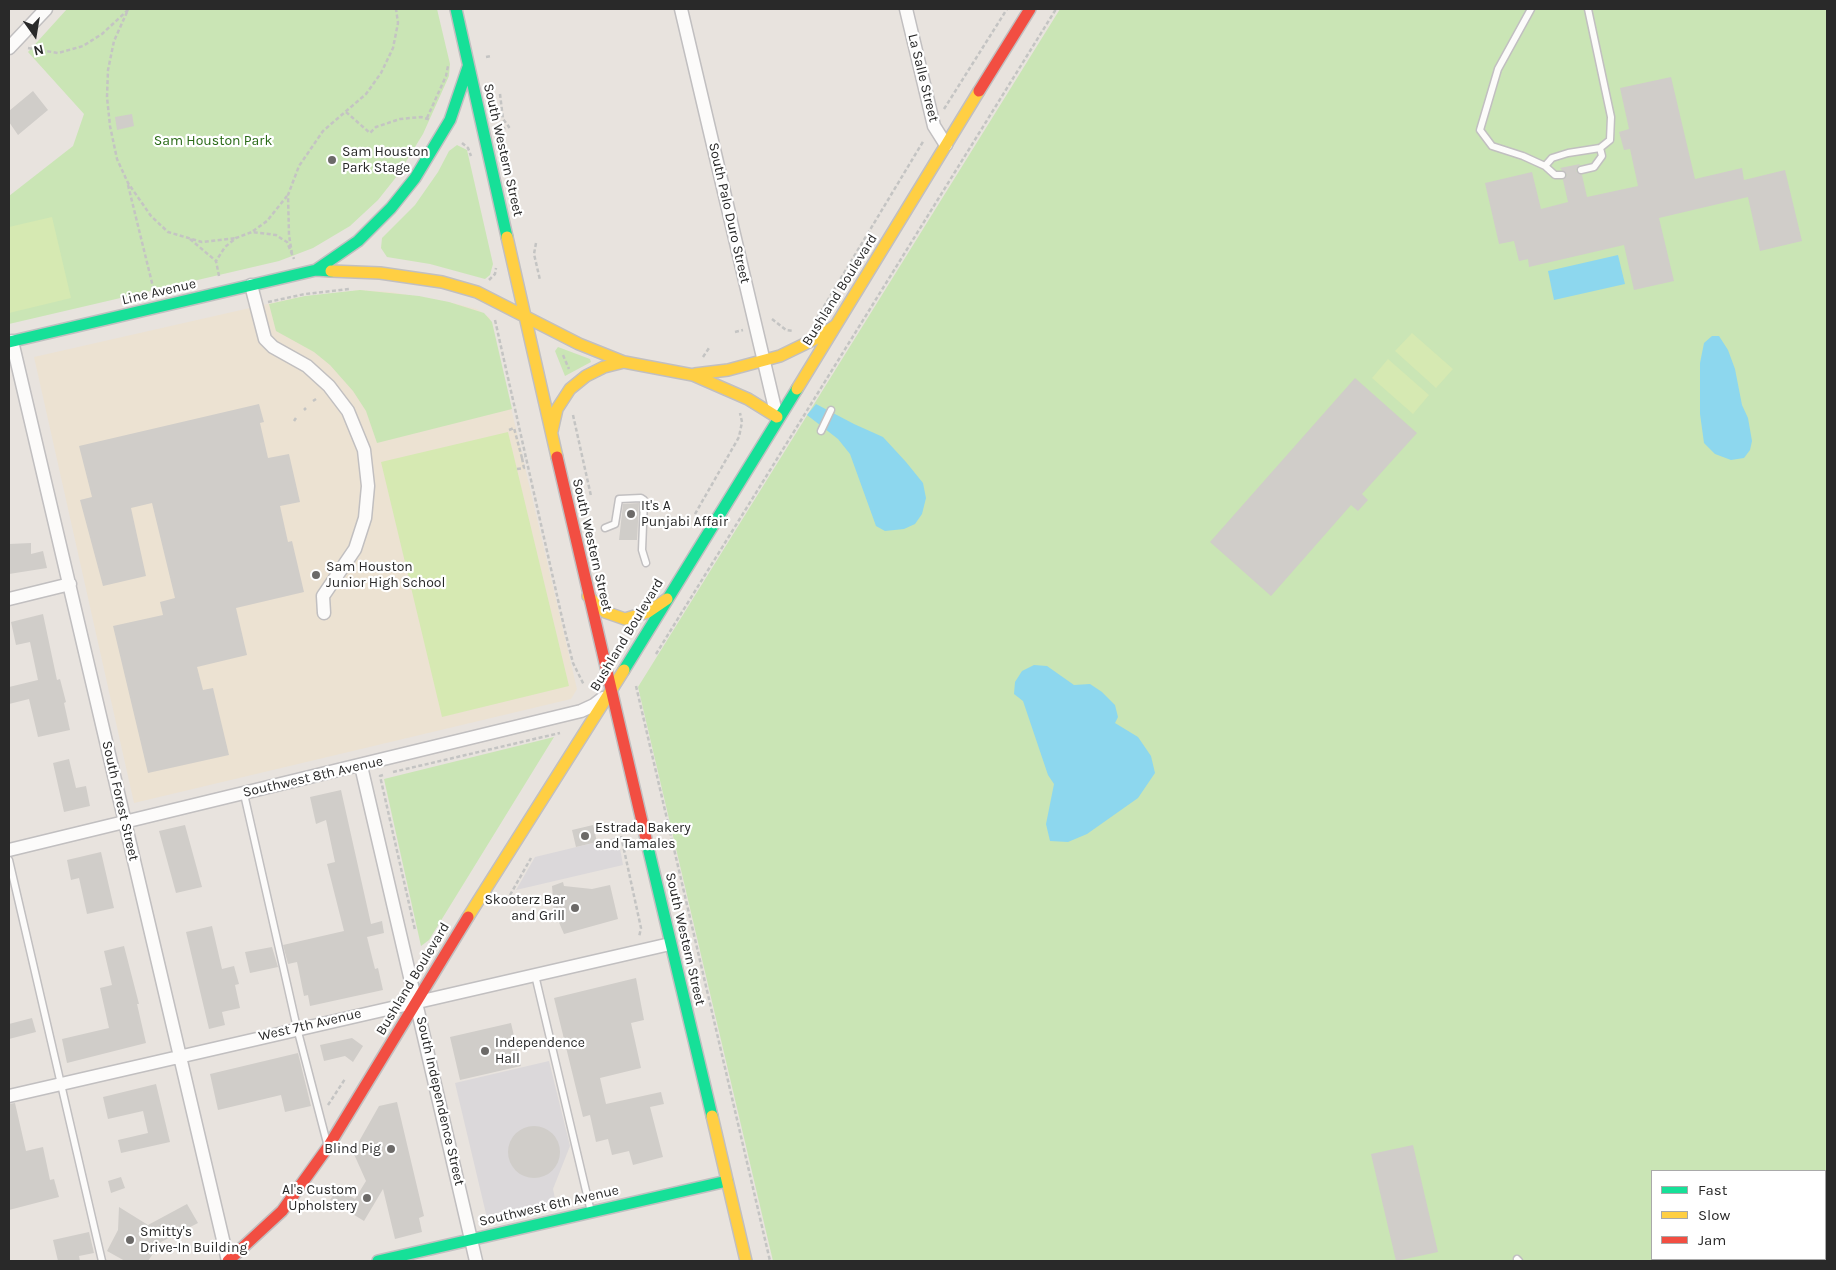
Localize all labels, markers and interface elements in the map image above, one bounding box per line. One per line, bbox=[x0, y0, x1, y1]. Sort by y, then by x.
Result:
north arrow bbox=[10, 10, 60, 60]
street label: La Salle Street bbox=[904, 32, 942, 124]
text: N bbox=[32, 41, 45, 60]
street label: South Western Street bbox=[480, 82, 526, 218]
park label: Sam Houston Park bbox=[154, 133, 272, 149]
street label: South Palo Duro Street bbox=[705, 141, 753, 285]
place label: Sam Houston Park Stage bbox=[342, 144, 429, 176]
marker: Sam Houston Park Stage bbox=[326, 154, 338, 166]
street label: Bushland Boulevard bbox=[799, 231, 881, 349]
street label: Line Avenue bbox=[120, 275, 198, 309]
street label: South Western Street bbox=[569, 477, 615, 613]
place label: It's A Punjabi Affair bbox=[641, 498, 728, 530]
marker: It's A Punjabi Affair bbox=[625, 508, 637, 520]
place label: Sam Houston Junior High School bbox=[326, 559, 445, 592]
marker: Sam Houston Junior High School bbox=[310, 569, 322, 581]
street label: Bushland Boulevard bbox=[587, 576, 667, 694]
street label: South Forest Street bbox=[98, 739, 142, 863]
street label: Southwest 8th Avenue bbox=[241, 753, 385, 801]
place label: Estrada Bakery and Tamales bbox=[595, 820, 691, 852]
marker: Estrada Bakery and Tamales bbox=[579, 830, 591, 842]
street label: South Western Street bbox=[662, 871, 708, 1007]
place label: Skooterz Bar and Grill bbox=[484, 892, 565, 924]
marker: Skooterz Bar and Grill bbox=[569, 902, 581, 914]
street label: Bushland Boulevard bbox=[373, 920, 453, 1038]
street label: West 7th Avenue bbox=[257, 1005, 363, 1045]
street label: South Independence Street bbox=[412, 1015, 468, 1187]
place label: Independence Hall bbox=[495, 1035, 585, 1068]
marker: Independence Hall bbox=[479, 1045, 491, 1057]
place label: Blind Pig bbox=[324, 1141, 381, 1157]
marker: Blind Pig bbox=[385, 1143, 397, 1155]
legend bbox=[1651, 1170, 1826, 1260]
text: Fast bbox=[1698, 1181, 1727, 1199]
place label: Al's Custom Upholstery bbox=[282, 1182, 357, 1214]
street label: Southwest 6th Avenue bbox=[478, 1182, 620, 1230]
marker: Al's Custom Upholstery bbox=[361, 1192, 373, 1204]
text: Slow bbox=[1698, 1206, 1730, 1224]
place label: Smitty's Drive-In Building bbox=[140, 1224, 247, 1256]
text: Jam bbox=[1698, 1231, 1726, 1249]
marker: Smitty's Drive-In Building bbox=[124, 1234, 136, 1246]

